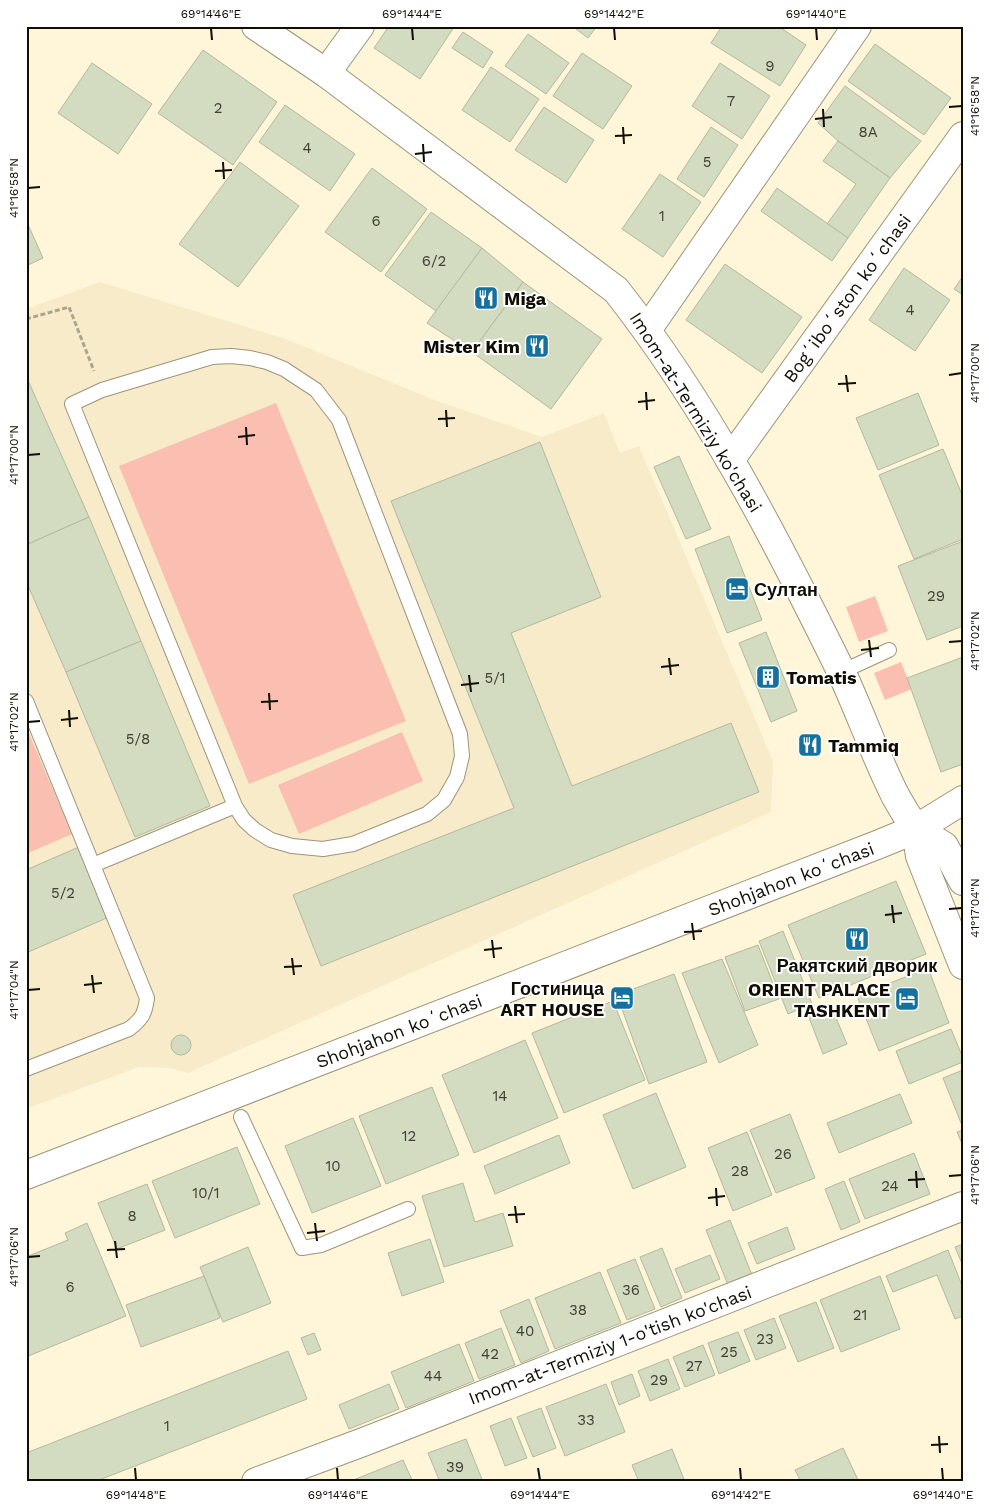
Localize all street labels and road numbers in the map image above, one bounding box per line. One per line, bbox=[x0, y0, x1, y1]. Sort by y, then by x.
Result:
street label: Bogʻiboʻston koʻchasi bbox=[779, 210, 915, 386]
street label: Imom-at-Termiziy ko'chasi bbox=[626, 308, 766, 516]
street label: Shohjahon koʻchasi bbox=[705, 838, 877, 920]
street label: Shohjahon koʻchasi bbox=[313, 990, 485, 1072]
street label: Imom-at-Termiziy 1-o'tish ko'chasi bbox=[466, 1281, 754, 1409]

